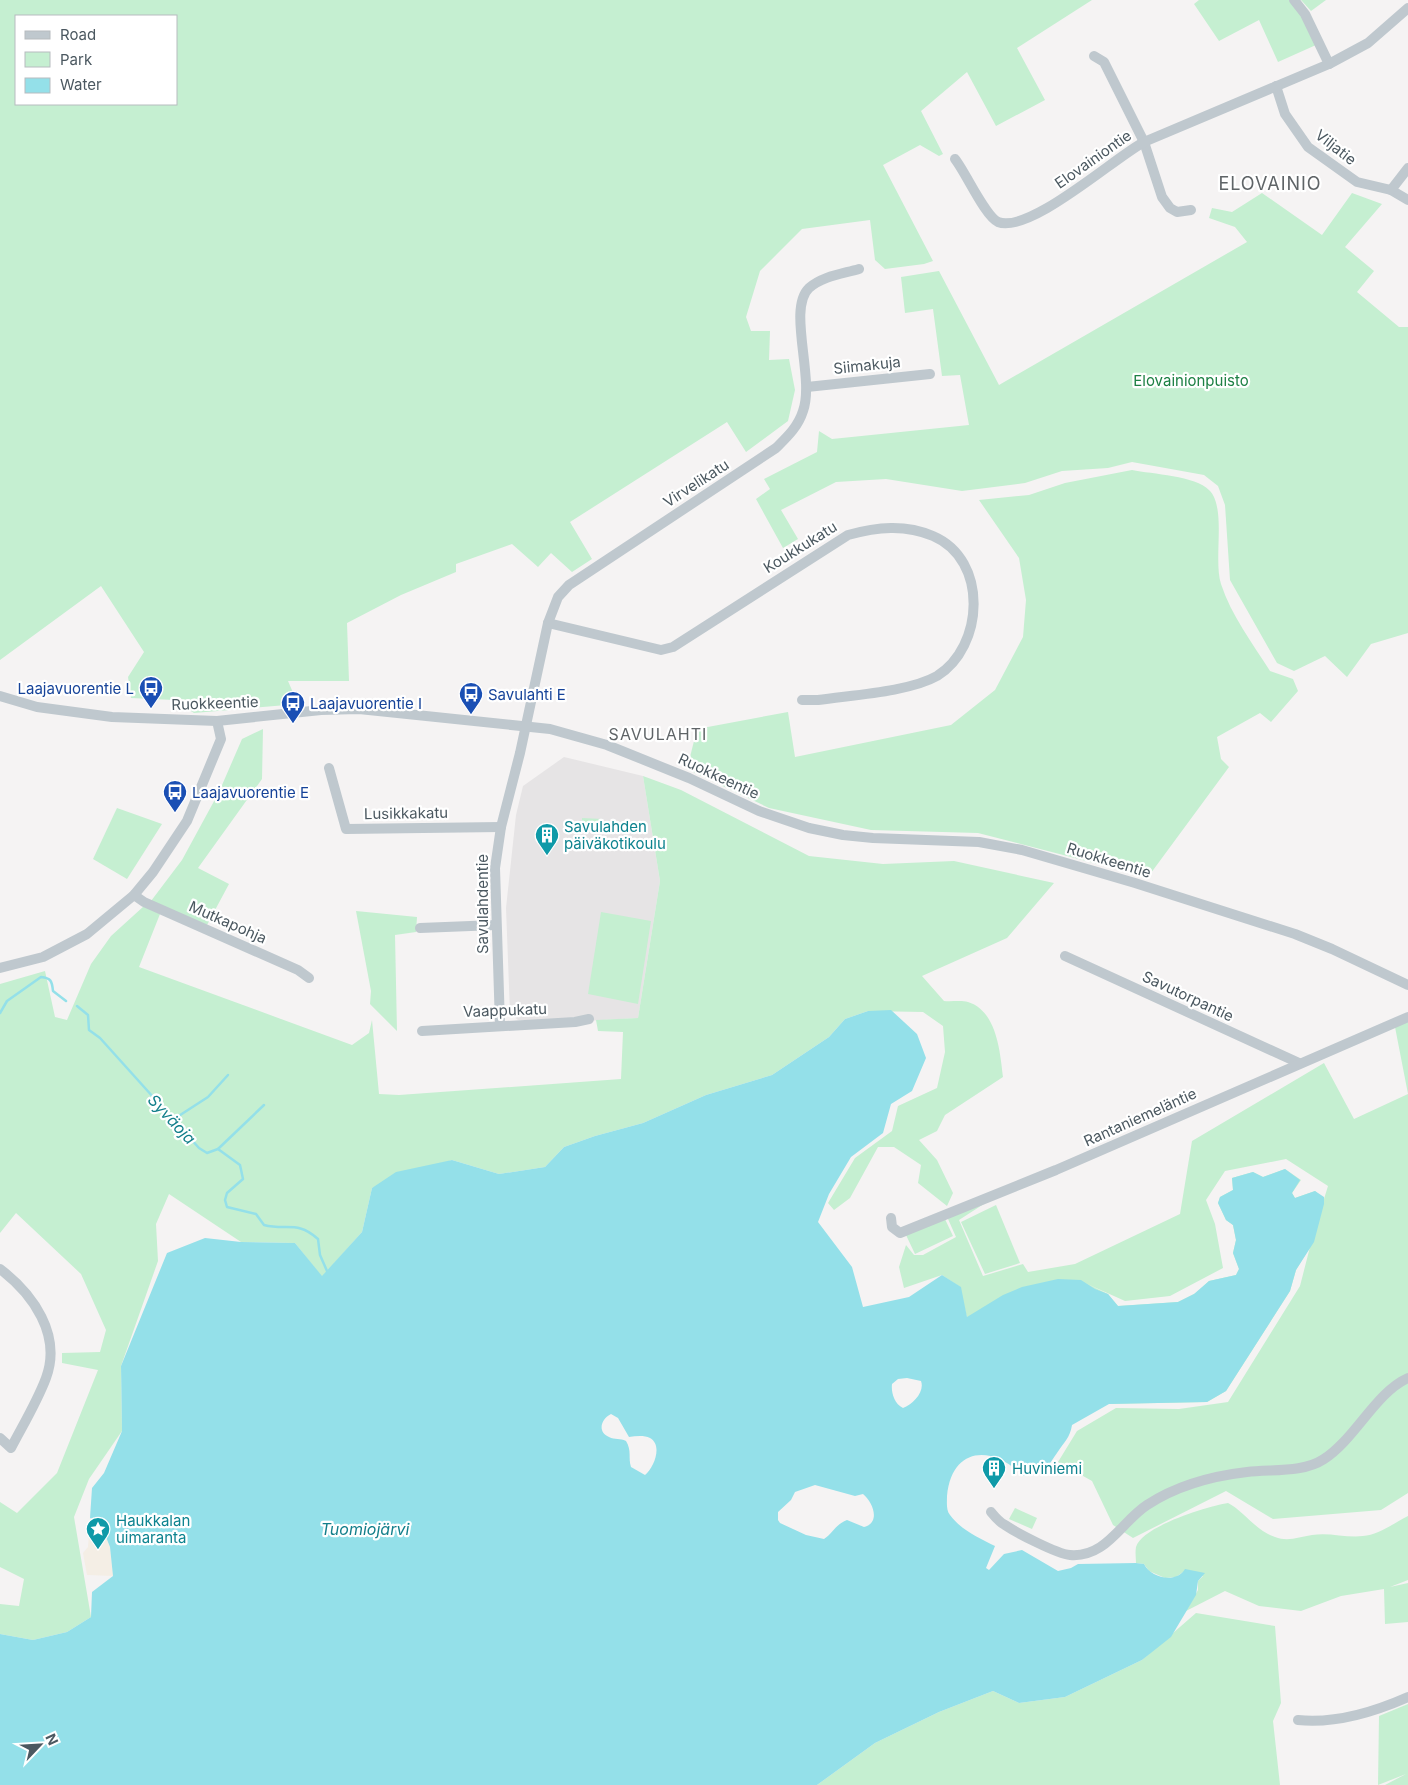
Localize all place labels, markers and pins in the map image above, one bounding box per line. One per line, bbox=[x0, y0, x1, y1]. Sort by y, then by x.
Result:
bus stop icon: Laajavuorentie L bbox=[138, 675, 164, 709]
place label: Laajavuorentie L bbox=[18, 679, 134, 698]
bus stop icon: Savulahti E bbox=[458, 681, 484, 715]
place label: Savulahti E bbox=[488, 685, 566, 704]
bus stop icon: Laajavuorentie I bbox=[280, 690, 306, 724]
place label: Laajavuorentie I bbox=[310, 694, 422, 713]
bus stop icon: Laajavuorentie E bbox=[162, 779, 188, 813]
place label: Laajavuorentie E bbox=[192, 783, 309, 802]
place label: Savulahden päiväkotikoulu bbox=[564, 817, 666, 853]
building icon: Savulahden päiväkotikoulu bbox=[534, 822, 560, 856]
building icon: Huviniemi bbox=[981, 1455, 1007, 1489]
place label: Huviniemi bbox=[1012, 1459, 1082, 1478]
place label: Haukkalan uimaranta bbox=[116, 1511, 190, 1547]
place icon: Haukkalan uimaranta bbox=[85, 1516, 111, 1550]

